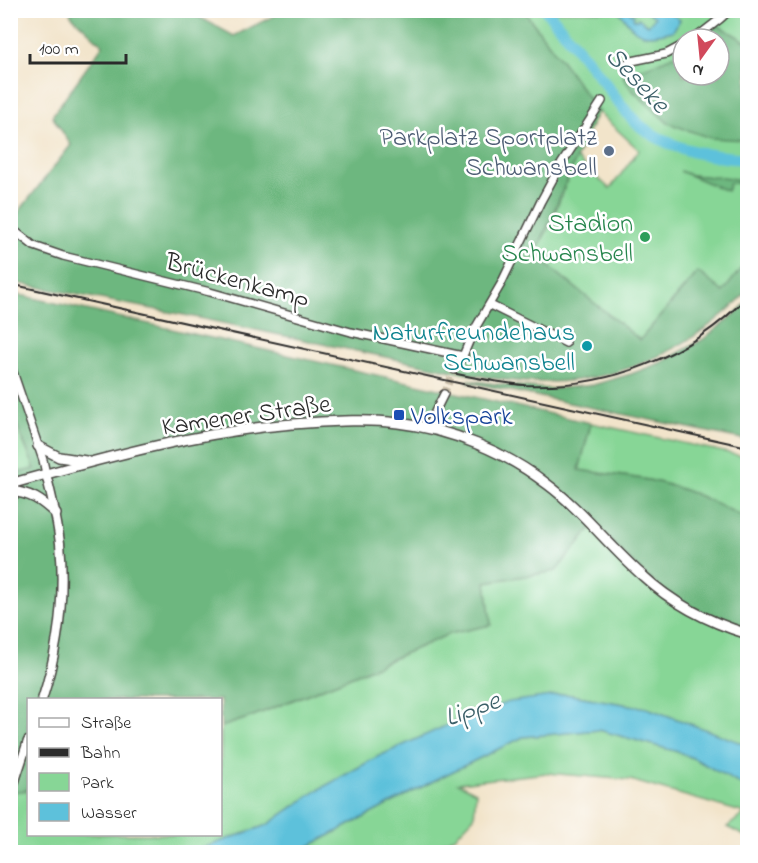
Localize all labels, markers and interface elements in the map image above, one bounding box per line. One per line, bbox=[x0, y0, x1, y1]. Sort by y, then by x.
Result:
scale bar bbox=[30, 27, 126, 65]
north arrow bbox=[671, 27, 731, 87]
text: 100 m bbox=[39, 37, 79, 63]
water label: Seseke bbox=[595, 38, 679, 124]
text: N bbox=[689, 57, 706, 83]
place label: Parkplatz Sportplatz Schwansbell bbox=[380, 120, 597, 188]
marker: Parkplatz Sportplatz Schwansbell bbox=[602, 144, 616, 158]
place label: Stadion Schwansbell bbox=[501, 206, 633, 274]
marker: Stadion Schwansbell bbox=[638, 230, 652, 244]
street label: Brückenkamp bbox=[160, 244, 313, 319]
place label: Naturfreundehaus Schwansbell bbox=[373, 315, 575, 383]
marker: Naturfreundehaus Schwansbell bbox=[580, 339, 594, 353]
street label: Kamener Straße bbox=[159, 386, 334, 448]
place label: Volkspark bbox=[410, 399, 513, 437]
marker: Volkspark bbox=[392, 408, 406, 422]
water label: Lippe bbox=[440, 682, 508, 738]
legend bbox=[27, 698, 222, 836]
text: Straße bbox=[81, 711, 132, 737]
text: Bahn bbox=[80, 741, 120, 767]
text: Park bbox=[81, 771, 114, 797]
text: Wasser bbox=[81, 801, 137, 827]

